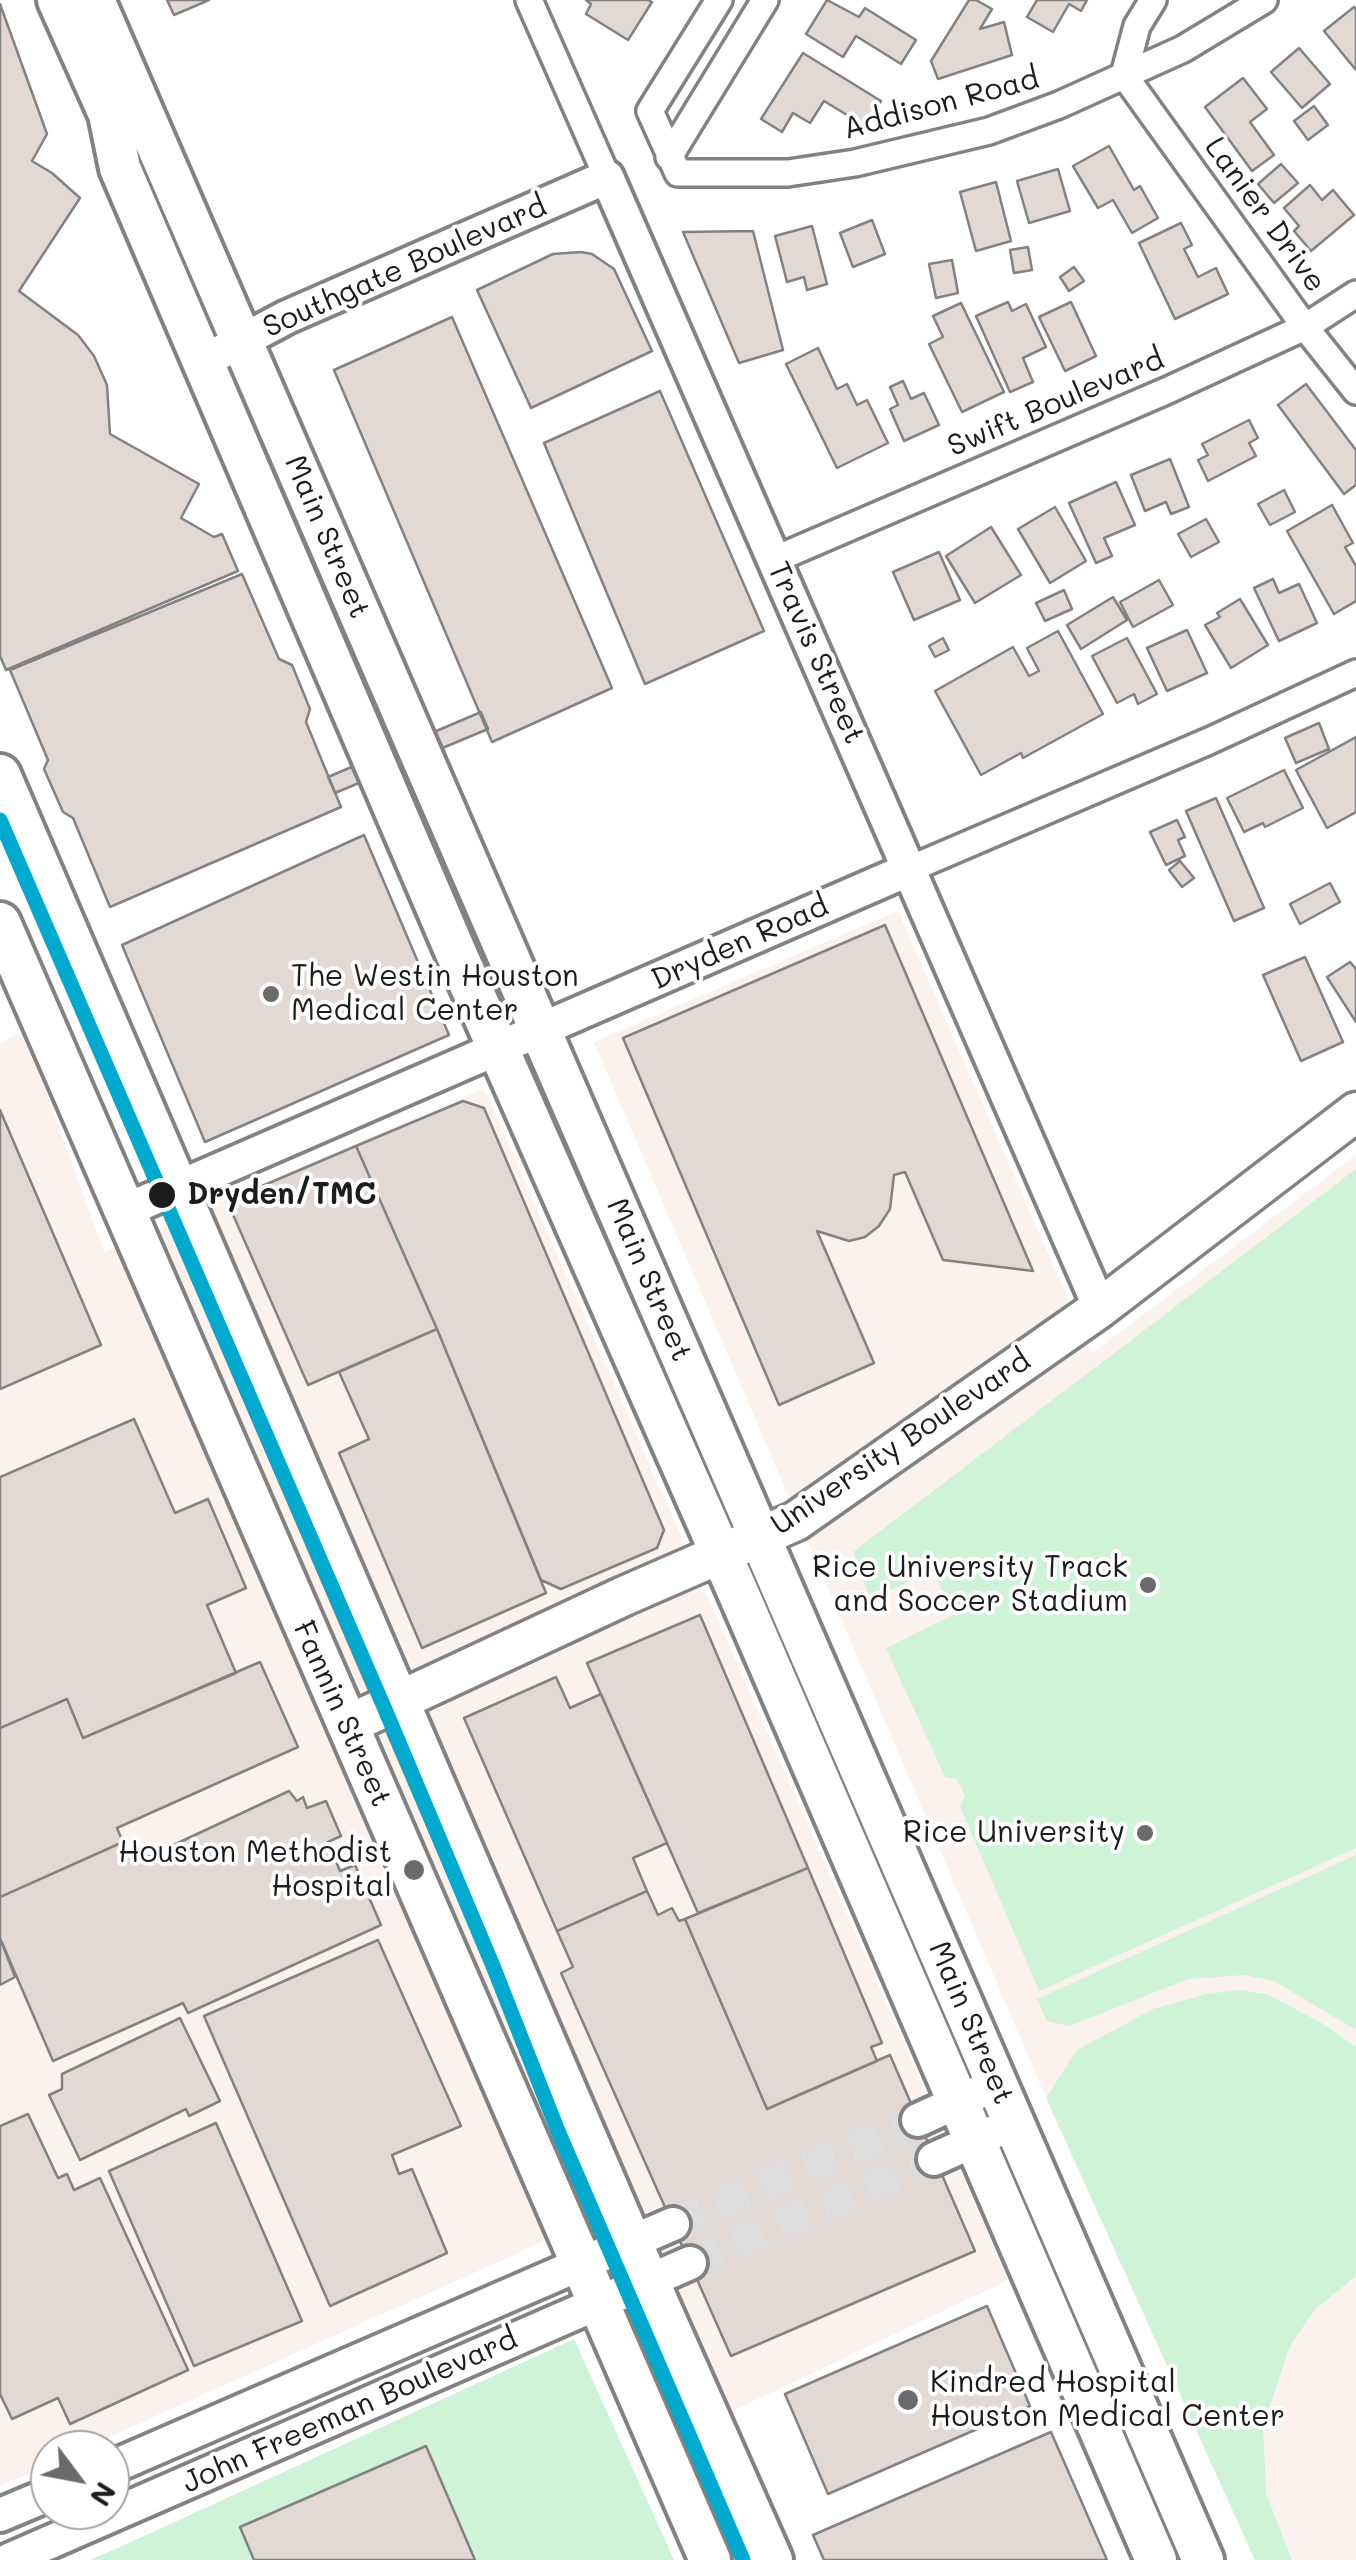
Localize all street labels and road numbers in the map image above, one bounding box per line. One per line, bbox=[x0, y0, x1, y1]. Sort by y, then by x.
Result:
street label: Addison Road bbox=[839, 61, 1043, 147]
street label: Lanier Drive bbox=[1197, 130, 1333, 300]
street label: Southgate Boulevard bbox=[258, 188, 552, 346]
street label: Swift Boulevard bbox=[942, 341, 1170, 465]
street label: Main Street bbox=[277, 450, 377, 624]
street label: Travis Street bbox=[760, 557, 872, 749]
street label: Dryden Road bbox=[646, 888, 834, 998]
street label: Main Street bbox=[599, 1193, 699, 1367]
street label: University Boulevard bbox=[764, 1343, 1038, 1543]
street label: Fannin Street bbox=[285, 1616, 399, 1812]
street label: Main Street bbox=[921, 1936, 1021, 2110]
street label: John Freeman Boulevard bbox=[177, 2321, 523, 2501]

